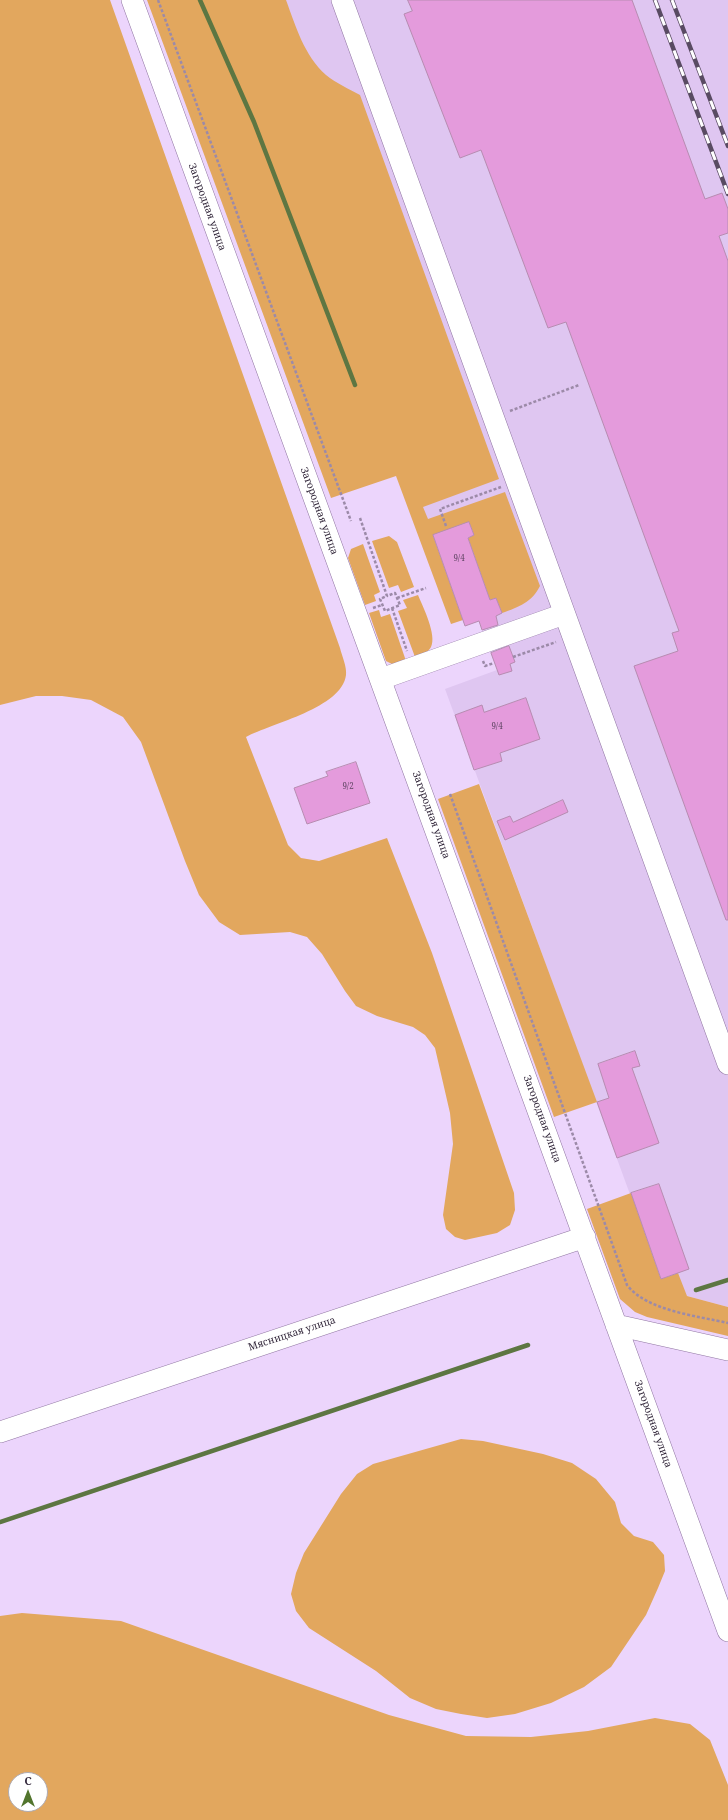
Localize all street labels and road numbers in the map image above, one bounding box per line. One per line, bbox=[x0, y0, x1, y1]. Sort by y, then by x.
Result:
street label: Загородная улица bbox=[186, 162, 228, 252]
street label: Загородная улица bbox=[298, 466, 340, 556]
street label: Загородная улица bbox=[410, 770, 452, 860]
street label: Загородная улица bbox=[521, 1074, 563, 1164]
street label: Мясницкая улица bbox=[247, 1314, 337, 1354]
street label: Загородная улица bbox=[632, 1379, 674, 1469]

